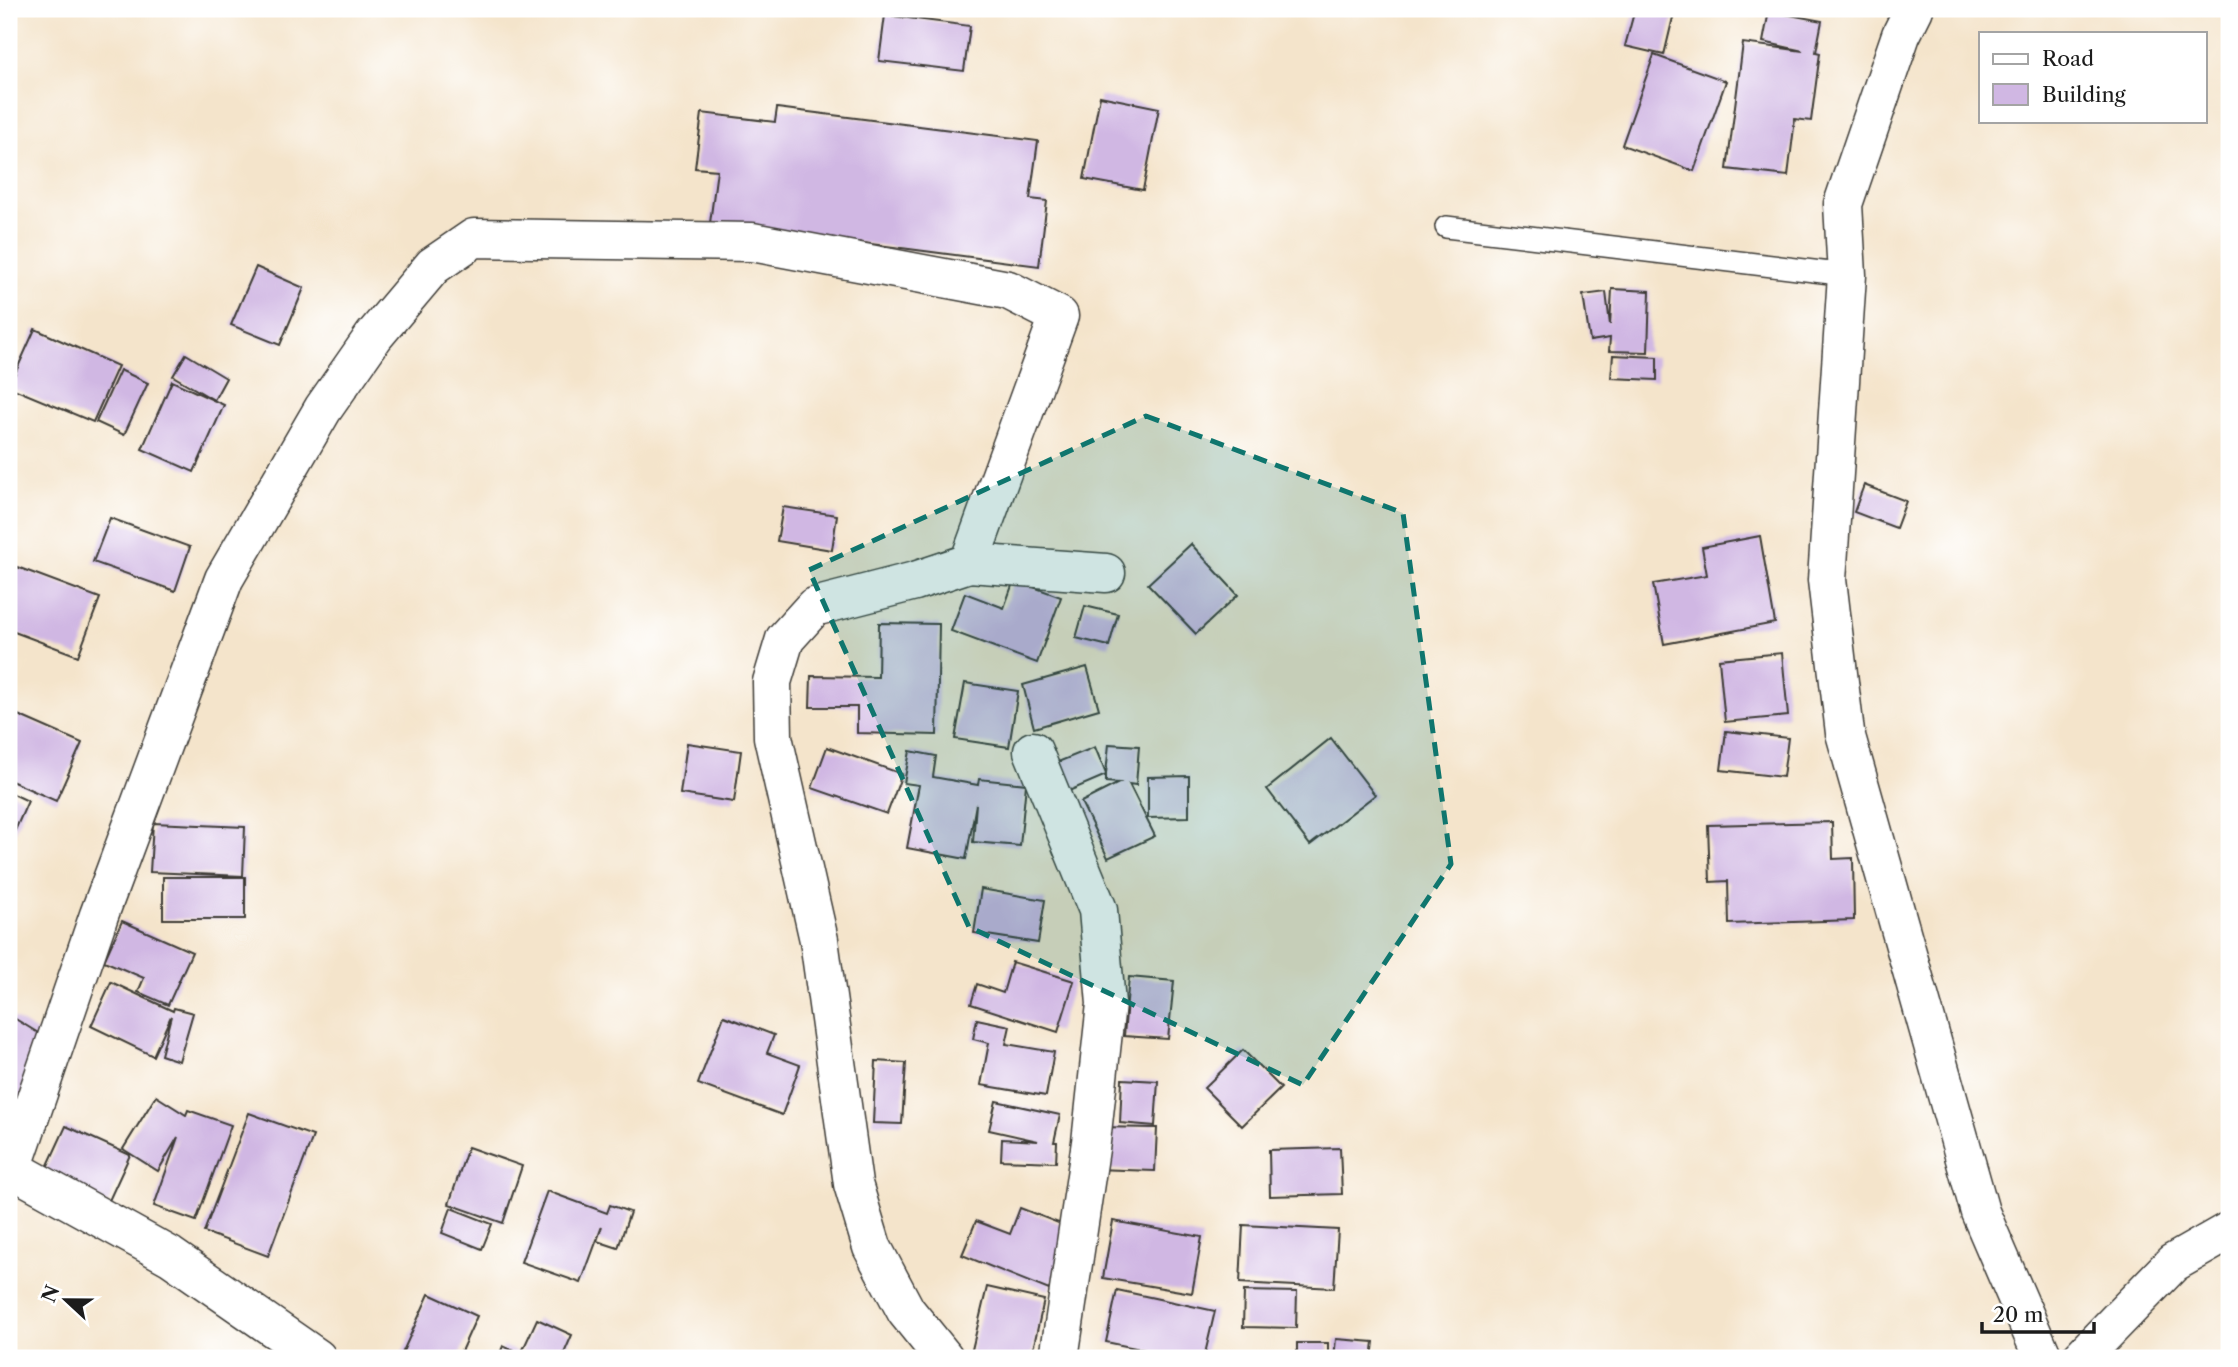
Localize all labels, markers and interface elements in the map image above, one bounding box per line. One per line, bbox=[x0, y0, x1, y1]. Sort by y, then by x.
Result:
legend bbox=[1979, 32, 2206, 122]
text: Road bbox=[2042, 46, 2094, 71]
text: Building bbox=[2042, 82, 2127, 107]
north arrow bbox=[32, 1266, 102, 1336]
text: N bbox=[37, 1282, 64, 1306]
scale bar bbox=[1982, 1290, 2094, 1334]
text: 20 m bbox=[1993, 1302, 2044, 1327]

